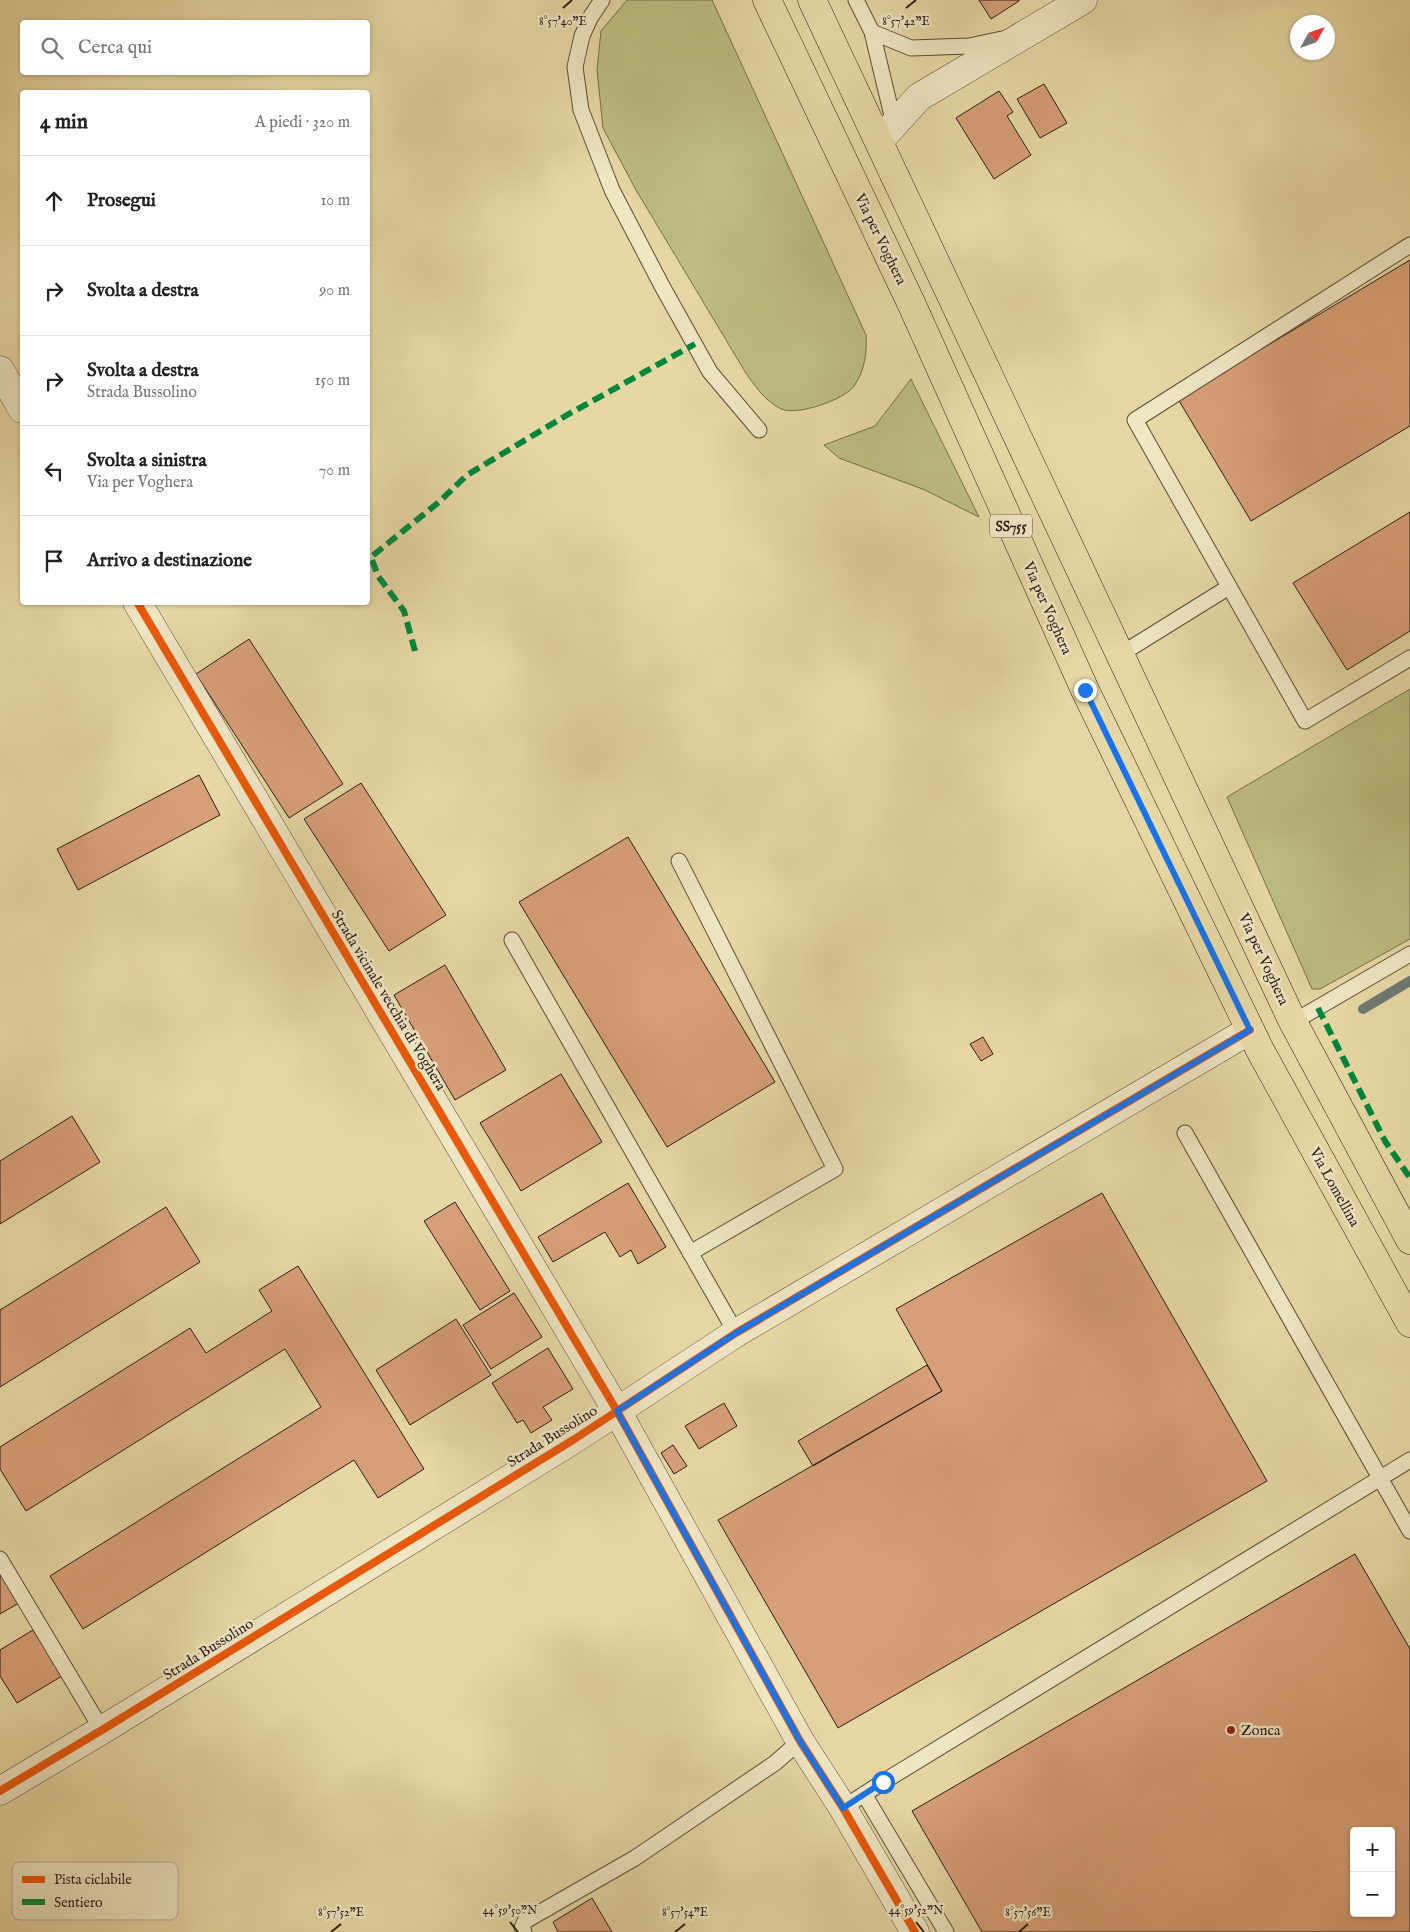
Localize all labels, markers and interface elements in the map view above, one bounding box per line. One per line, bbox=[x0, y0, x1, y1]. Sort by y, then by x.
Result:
text: 8°57'40"E bbox=[539, 14, 587, 29]
text: 8°57'42"E bbox=[882, 14, 930, 29]
north arrow bbox=[1290, 15, 1335, 60]
search box bbox=[20, 20, 370, 75]
icon: search bbox=[38, 34, 66, 62]
text: Cerca qui bbox=[78, 36, 152, 60]
text: 4 min bbox=[40, 109, 88, 136]
text: A piedi · 320 m bbox=[255, 113, 350, 133]
icon: ahead bbox=[40, 187, 68, 215]
text: Prosegui bbox=[87, 189, 156, 213]
street label: Via per Voghera bbox=[850, 189, 911, 289]
text: 10 m bbox=[320, 191, 350, 211]
icon: right bbox=[40, 277, 68, 305]
text: Svolta a destra bbox=[87, 279, 199, 303]
text: 90 m bbox=[319, 281, 350, 301]
text: Svolta a destra bbox=[87, 359, 199, 383]
icon: right bbox=[40, 367, 68, 395]
text: 150 m bbox=[315, 371, 350, 391]
text: Strada Bussolino bbox=[87, 383, 197, 403]
text: Svolta a sinistra bbox=[87, 449, 207, 473]
icon: left bbox=[40, 457, 68, 485]
text: 70 m bbox=[319, 461, 350, 481]
text: Via per Voghera bbox=[87, 473, 193, 493]
road number: SS755 bbox=[990, 514, 1032, 538]
icon: arrive bbox=[40, 547, 68, 575]
text: Arrivo a destinazione bbox=[87, 549, 252, 573]
street label: Via per Voghera bbox=[1018, 558, 1077, 658]
route end bbox=[1074, 679, 1097, 702]
street label: Strada vicinale vecchia di Voghera bbox=[327, 906, 450, 1095]
street label: Via per Voghera bbox=[1234, 909, 1293, 1009]
street label: Via Lomellina bbox=[1305, 1143, 1364, 1231]
street label: Strada Bussolino bbox=[504, 1401, 601, 1472]
street label: Strada Bussolino bbox=[160, 1614, 257, 1685]
place label: Zonca bbox=[1241, 1721, 1281, 1740]
marker: Zonca bbox=[1225, 1724, 1237, 1736]
route start bbox=[872, 1771, 895, 1794]
map controls bbox=[1350, 1827, 1395, 1917]
button: + bbox=[1350, 1827, 1395, 1872]
legend bbox=[12, 1862, 178, 1920]
text: Pista ciclabile bbox=[54, 1871, 132, 1889]
button: − bbox=[1350, 1872, 1395, 1917]
text: Sentiero bbox=[54, 1894, 103, 1912]
text: 44°59'50"N bbox=[482, 1903, 538, 1918]
text: 44°59'52"N bbox=[889, 1903, 944, 1918]
text: 8°57'52"E bbox=[318, 1905, 364, 1920]
text: 8°57'54"E bbox=[662, 1905, 708, 1920]
text: 8°57'56"E bbox=[1005, 1905, 1051, 1920]

